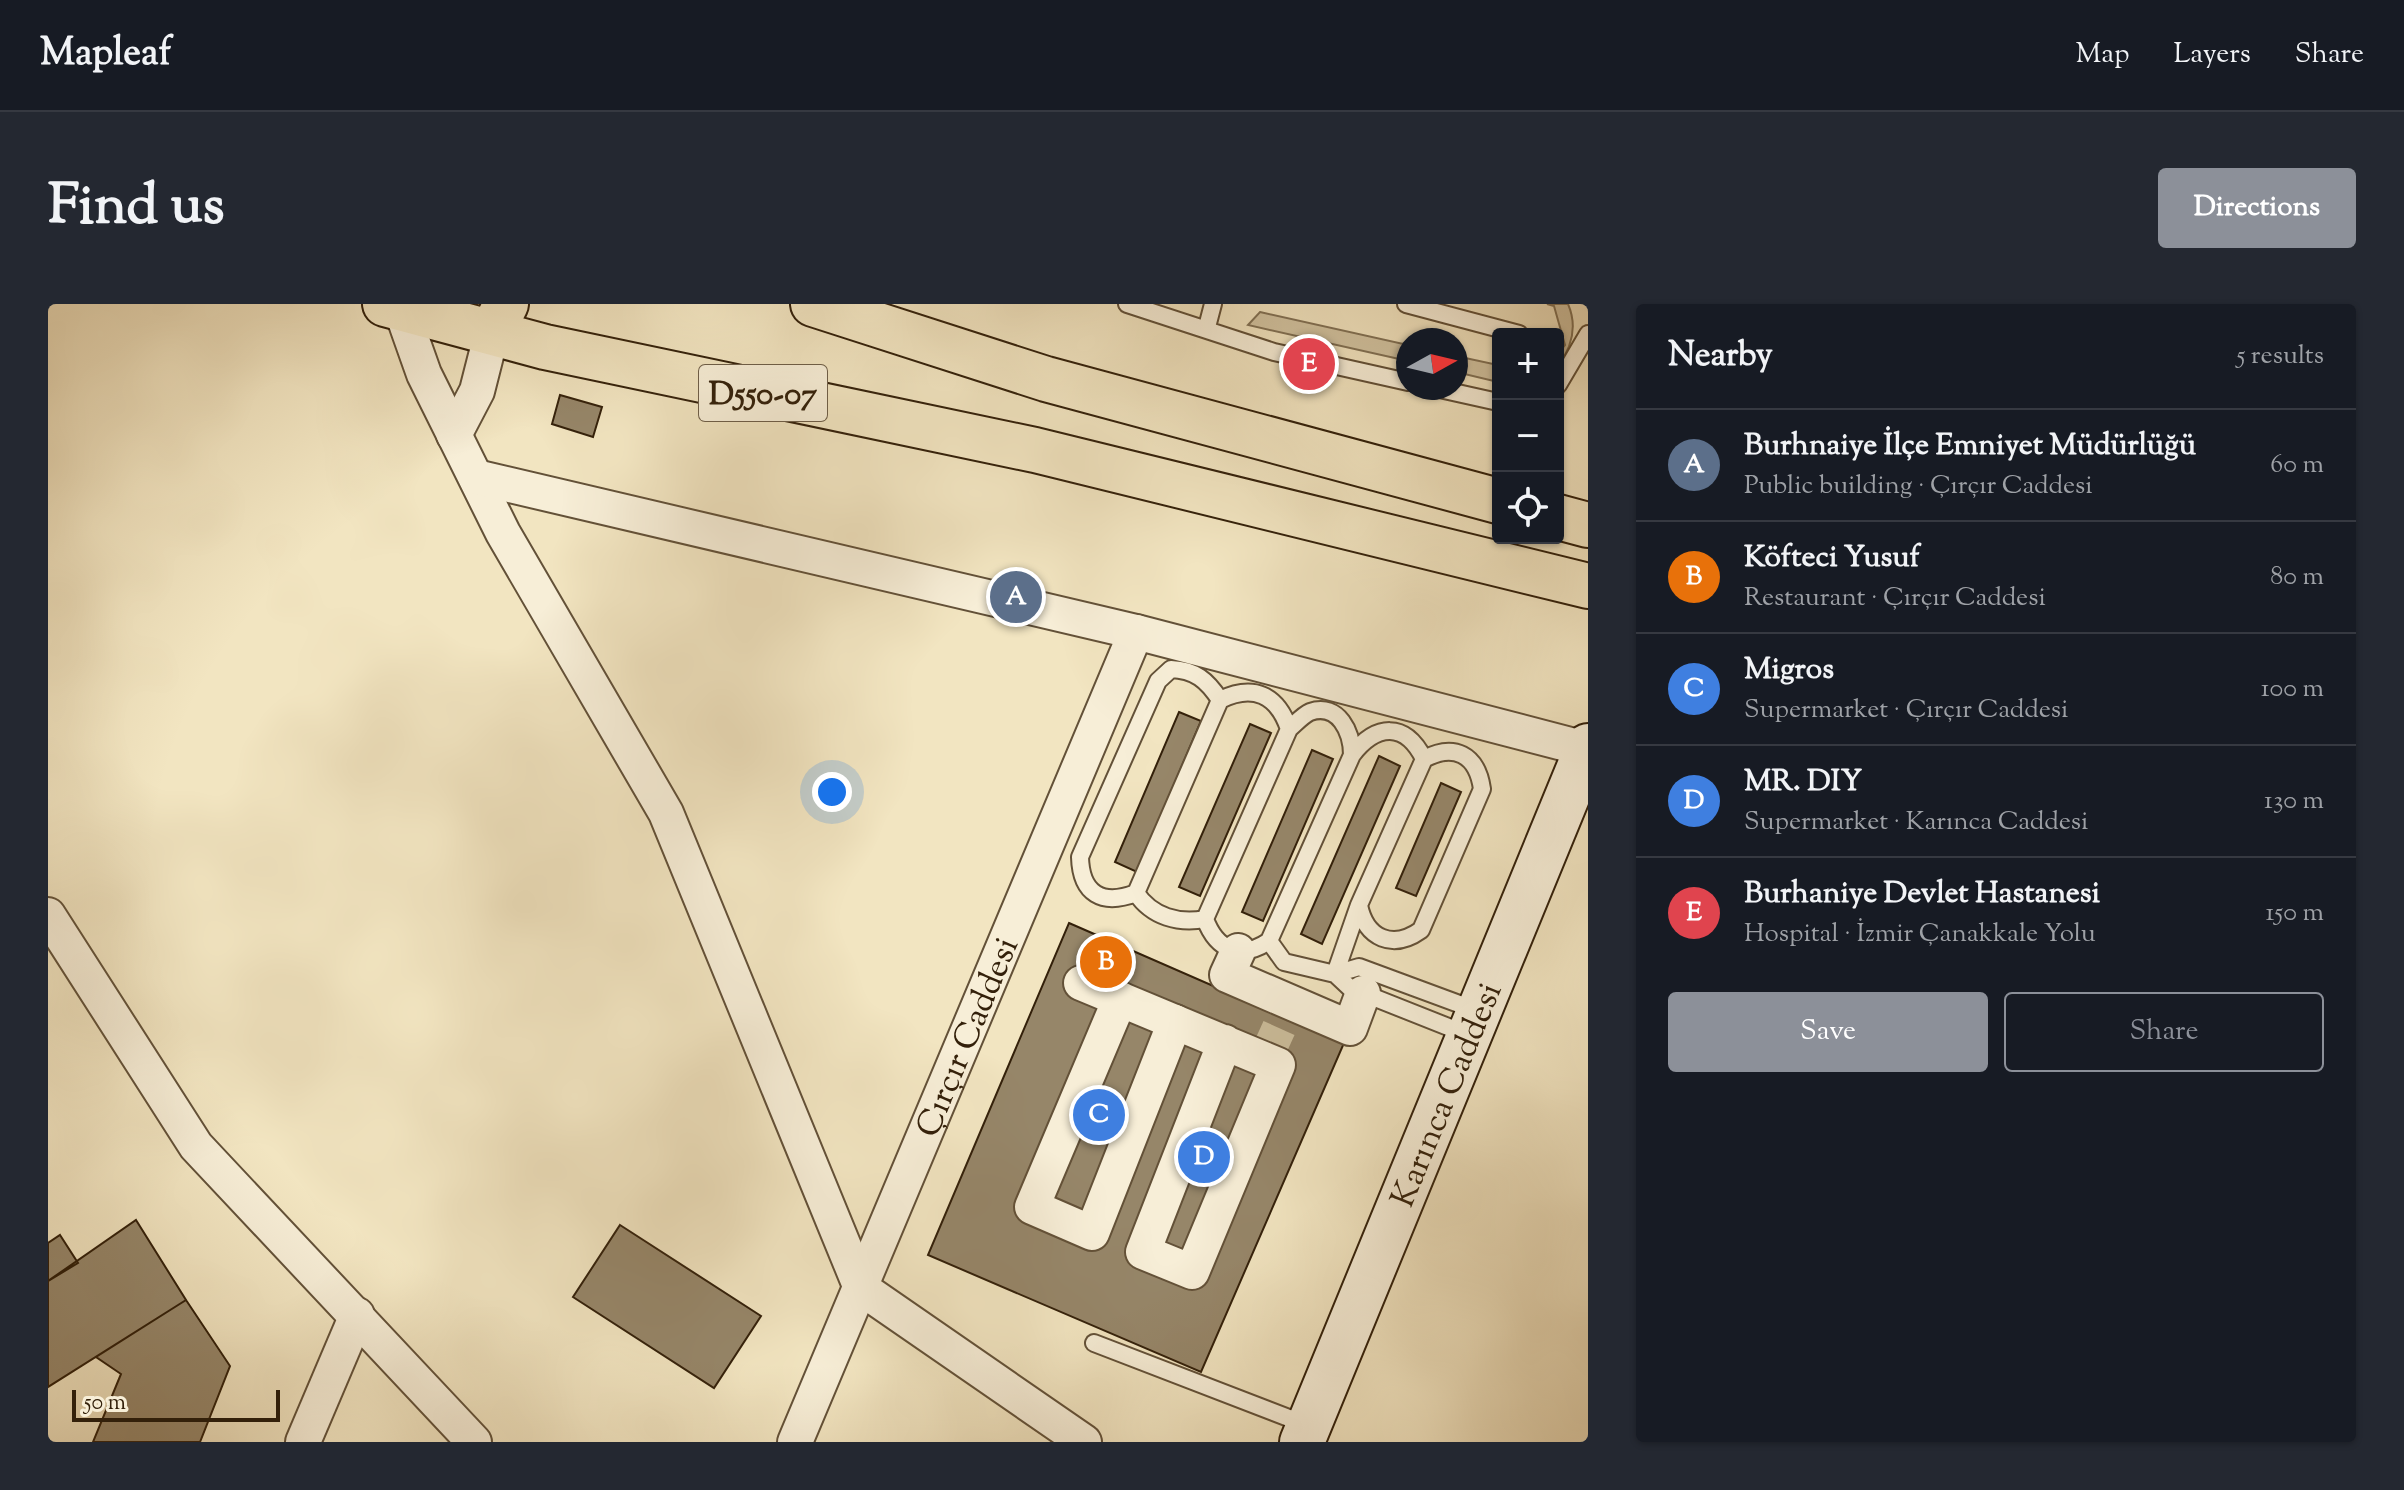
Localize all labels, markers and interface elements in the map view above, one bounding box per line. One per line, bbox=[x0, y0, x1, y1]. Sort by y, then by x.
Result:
text: Mapleaf bbox=[40, 28, 172, 82]
text: Map bbox=[2076, 35, 2129, 75]
text: Layers bbox=[2173, 35, 2251, 75]
text: Share bbox=[2295, 35, 2364, 75]
text: Find us bbox=[48, 168, 224, 249]
button: Directions bbox=[2158, 168, 2356, 248]
north arrow bbox=[1396, 328, 1468, 400]
map controls bbox=[1492, 328, 1564, 544]
button: + bbox=[1492, 328, 1564, 400]
text: Nearby bbox=[1668, 332, 1773, 381]
pin: E bbox=[1283, 334, 1335, 394]
text: 5 results bbox=[2236, 338, 2324, 375]
road number: D550-07 bbox=[699, 365, 827, 421]
button: − bbox=[1492, 400, 1564, 472]
text: Burhnaiye İlçe Emniyet Müdürlüğü bbox=[1744, 425, 2196, 468]
text: A bbox=[1683, 447, 1705, 484]
text: 60 m bbox=[2270, 447, 2324, 484]
text: Public building · Çırçır Caddesi bbox=[1744, 468, 2093, 505]
button: locate bbox=[1492, 472, 1564, 544]
text: Köfteci Yusuf bbox=[1744, 537, 1920, 580]
text: B bbox=[1686, 559, 1702, 596]
text: 80 m bbox=[2270, 559, 2324, 596]
pin: A bbox=[990, 567, 1042, 627]
text: Restaurant · Çırçır Caddesi bbox=[1744, 580, 2046, 617]
text: Migros bbox=[1744, 649, 1834, 692]
text: C bbox=[1684, 671, 1704, 708]
text: 100 m bbox=[2261, 671, 2324, 708]
text: Supermarket · Çırçır Caddesi bbox=[1744, 692, 2068, 729]
text: MR. DIY bbox=[1744, 761, 1862, 804]
your location bbox=[812, 772, 852, 812]
text: D bbox=[1684, 783, 1704, 820]
text: 130 m bbox=[2264, 783, 2324, 820]
text: Supermarket · Karınca Caddesi bbox=[1744, 804, 2088, 841]
text: Burhaniye Devlet Hastanesi bbox=[1744, 873, 2100, 916]
text: E bbox=[1686, 895, 1702, 932]
text: 150 m bbox=[2265, 895, 2324, 932]
text: Hospital · İzmir Çanakkale Yolu bbox=[1744, 916, 2096, 953]
street label: Çırçır Caddesi bbox=[905, 930, 1033, 1145]
pin: B bbox=[1080, 932, 1132, 992]
street label: Karınca Caddesi bbox=[1380, 976, 1516, 1215]
button: Save bbox=[1668, 992, 1988, 1072]
button: Share bbox=[2004, 992, 2324, 1072]
pin: C bbox=[1073, 1085, 1125, 1145]
pin: D bbox=[1178, 1127, 1230, 1187]
scale bar bbox=[72, 1386, 280, 1422]
text: 50 m bbox=[84, 1388, 126, 1420]

